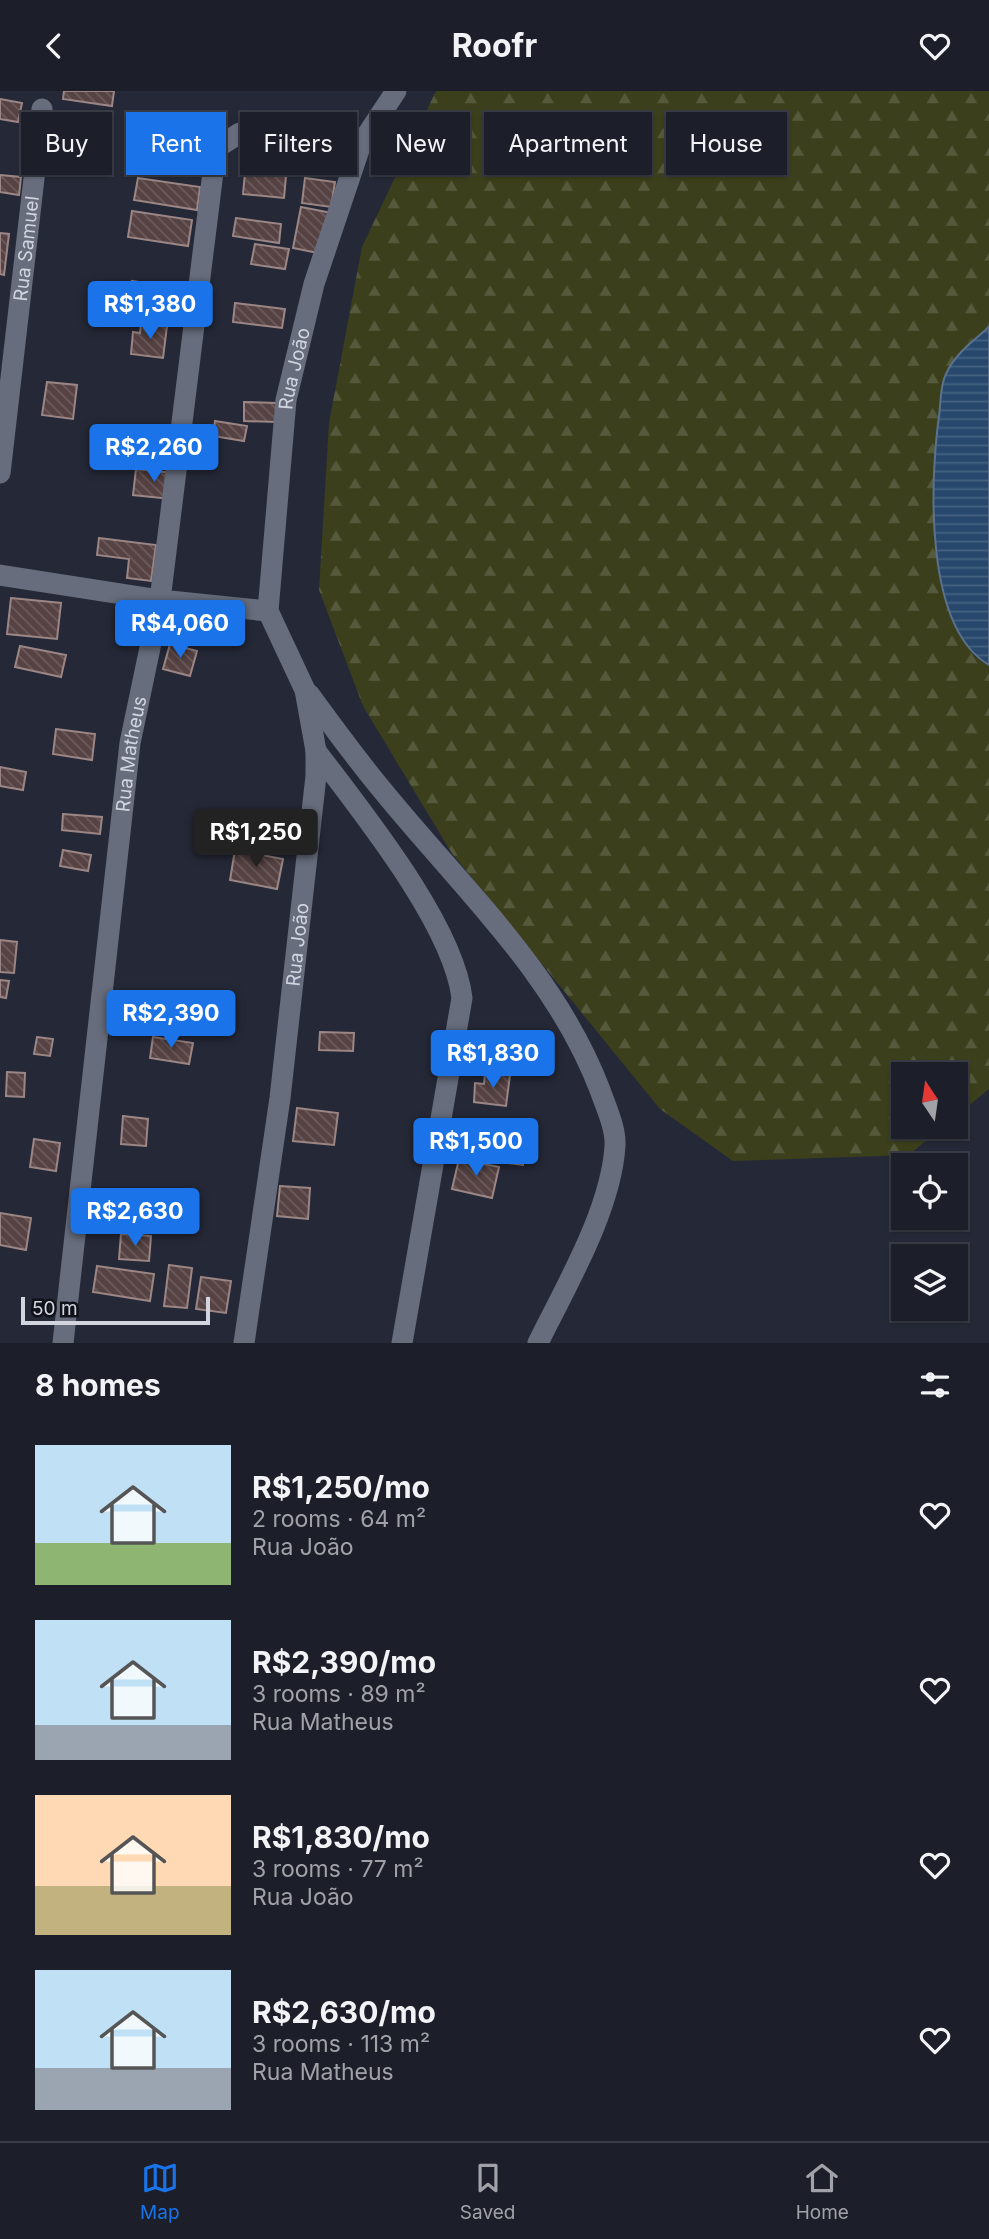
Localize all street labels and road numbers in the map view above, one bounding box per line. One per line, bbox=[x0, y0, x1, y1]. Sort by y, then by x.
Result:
street label: Rua Samuel bbox=[9, 195, 44, 303]
street label: Rua João bbox=[274, 325, 315, 411]
street label: Rua Matheus bbox=[111, 694, 152, 813]
street label: Rua João bbox=[282, 902, 314, 988]

